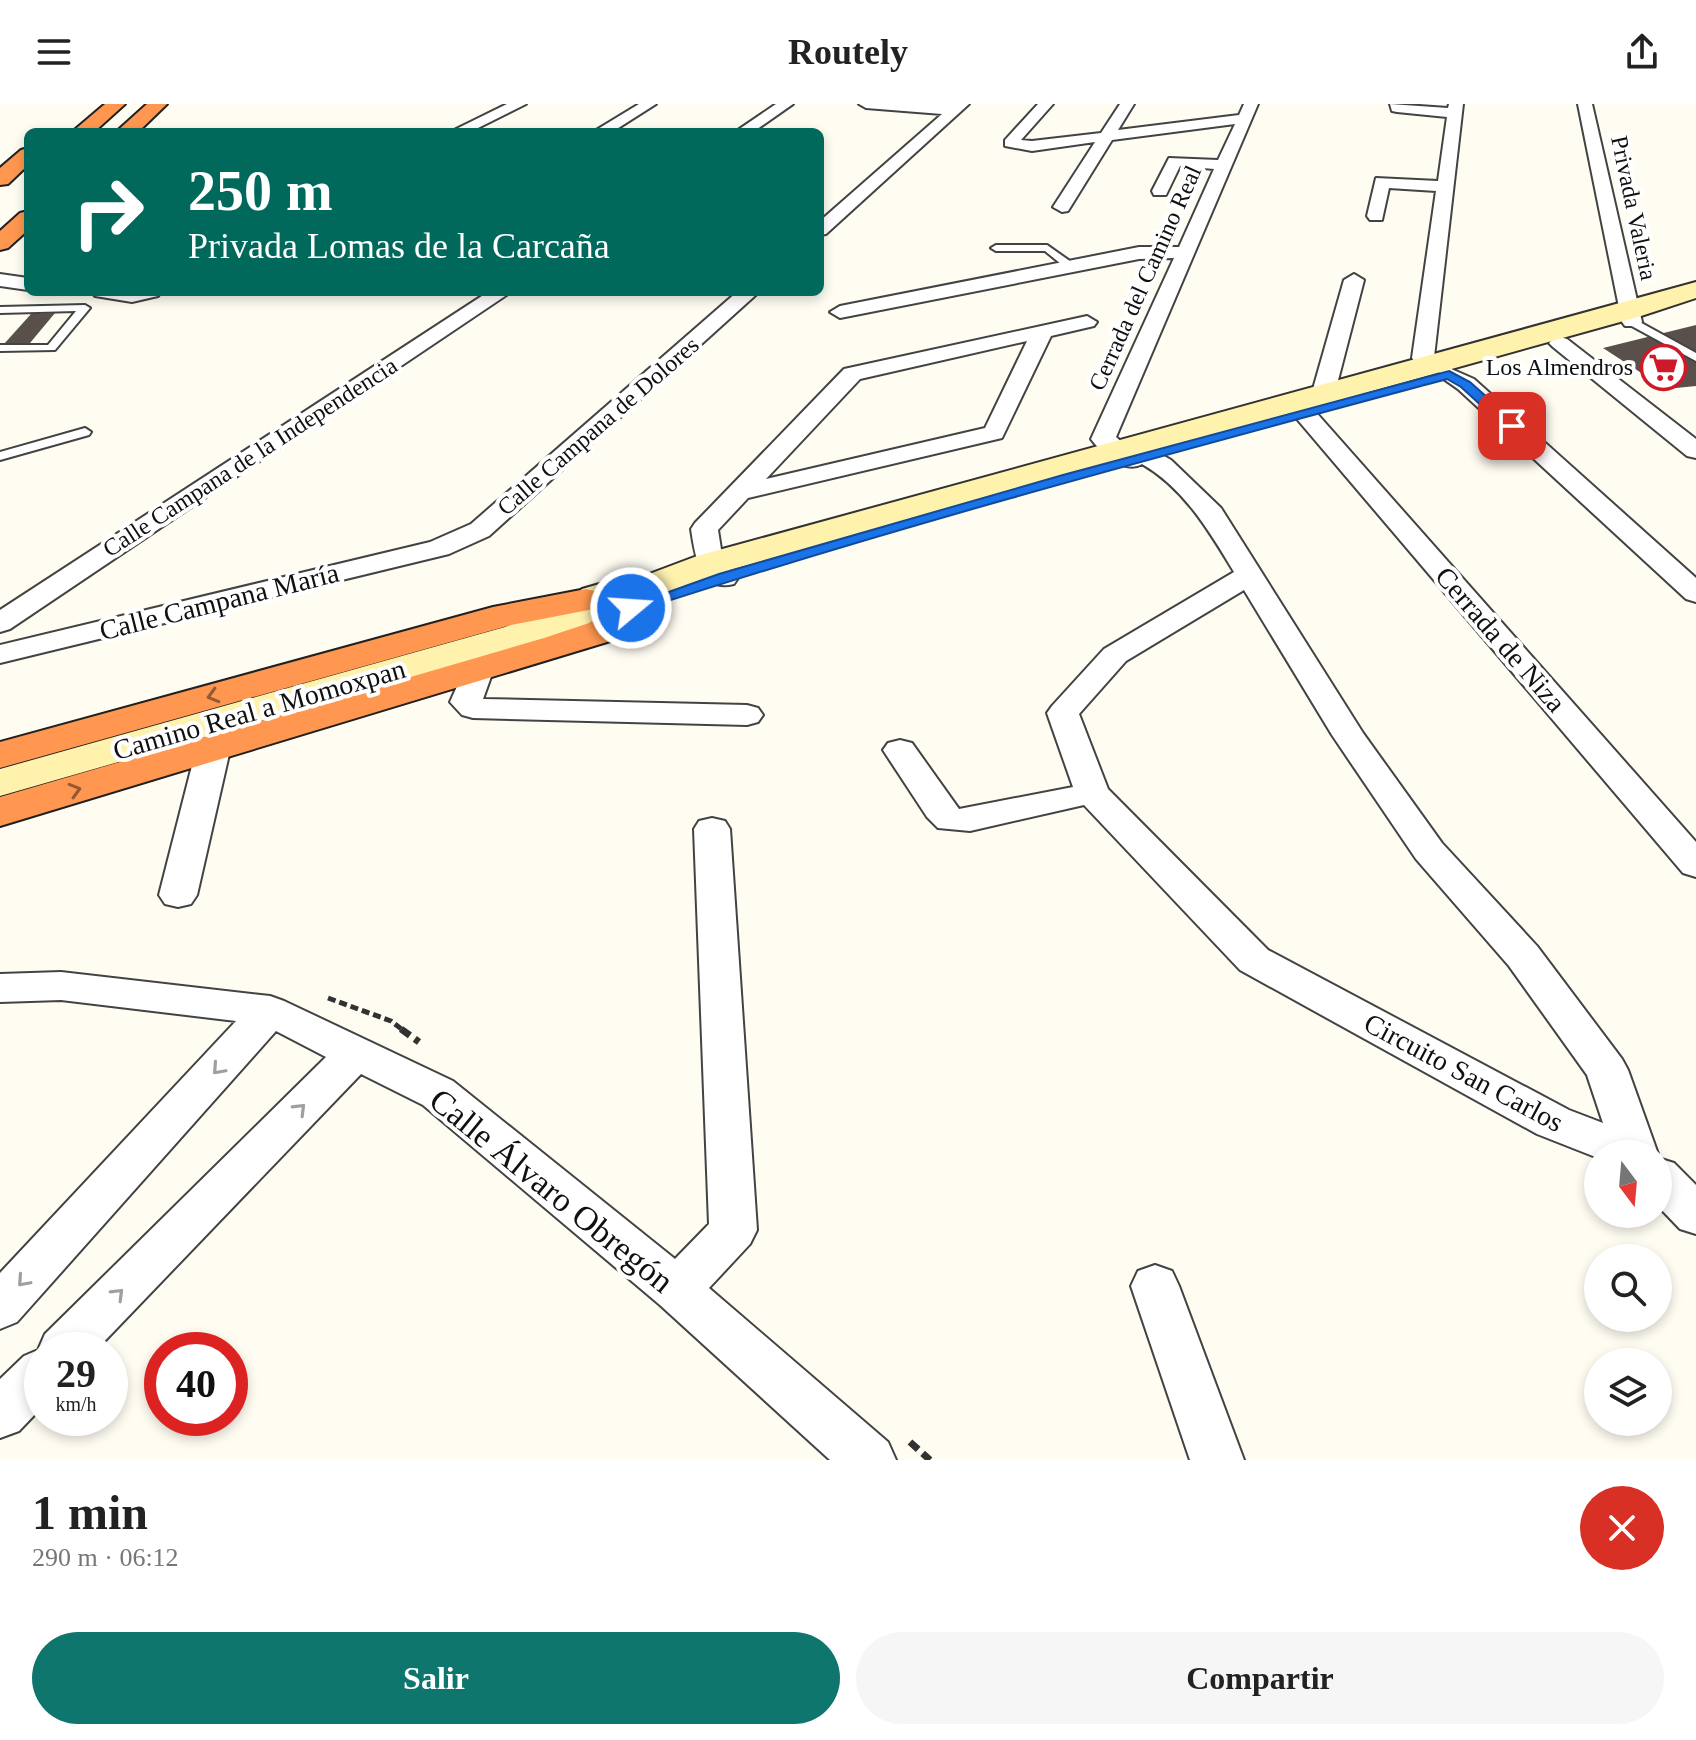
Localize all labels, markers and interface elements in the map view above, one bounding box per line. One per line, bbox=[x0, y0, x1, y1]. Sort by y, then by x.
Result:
icon: menu bbox=[32, 30, 76, 74]
icon: share bbox=[1620, 30, 1664, 74]
text: Routely bbox=[788, 32, 908, 72]
street label: Privada Valeria bbox=[1606, 133, 1662, 283]
icon: right bbox=[56, 160, 160, 264]
text: 250 m bbox=[188, 160, 333, 222]
street label: Cerrada del Camino Real bbox=[1084, 161, 1206, 394]
text: Privada Lomas de la Carcaña bbox=[188, 226, 610, 266]
street label: Calle Campana de Dolores bbox=[492, 332, 704, 520]
supermarket icon: Los Almendros bbox=[1640, 343, 1688, 391]
street label: Calle Campana de la Independencia bbox=[98, 352, 402, 562]
place label: Los Almendros bbox=[1486, 354, 1633, 380]
pin bbox=[1478, 392, 1546, 460]
icon: arrive bbox=[1490, 404, 1534, 448]
street label: Calle Campana María bbox=[96, 557, 343, 646]
street label: Cerrada de Niza bbox=[1429, 561, 1572, 719]
position arrow bbox=[589, 566, 673, 650]
street label: Camino Real a Momoxpan bbox=[109, 653, 409, 766]
one-way arrow bbox=[206, 687, 220, 703]
one-way arrow bbox=[68, 783, 81, 799]
street label: Circuito San Carlos bbox=[1359, 1007, 1569, 1138]
one-way arrow bbox=[212, 1060, 227, 1074]
street label: Calle Álvaro Obregón bbox=[423, 1081, 681, 1300]
one-way arrow bbox=[291, 1104, 306, 1118]
north arrow bbox=[1584, 1140, 1672, 1228]
map controls bbox=[1584, 1140, 1672, 1436]
button: search bbox=[1584, 1244, 1672, 1332]
one-way arrow bbox=[19, 1272, 33, 1287]
one-way arrow bbox=[109, 1289, 123, 1303]
speed limit sign: 40 bbox=[144, 1332, 248, 1436]
button: layers bbox=[1584, 1348, 1672, 1436]
text: 29 bbox=[56, 1351, 96, 1396]
text: km/h bbox=[55, 1393, 97, 1415]
text: 1 min bbox=[32, 1486, 148, 1539]
button: close bbox=[1580, 1486, 1664, 1570]
text: 290 m · 06:12 bbox=[32, 1543, 179, 1572]
button: Salir bbox=[32, 1632, 840, 1724]
button: Compartir bbox=[856, 1632, 1664, 1724]

